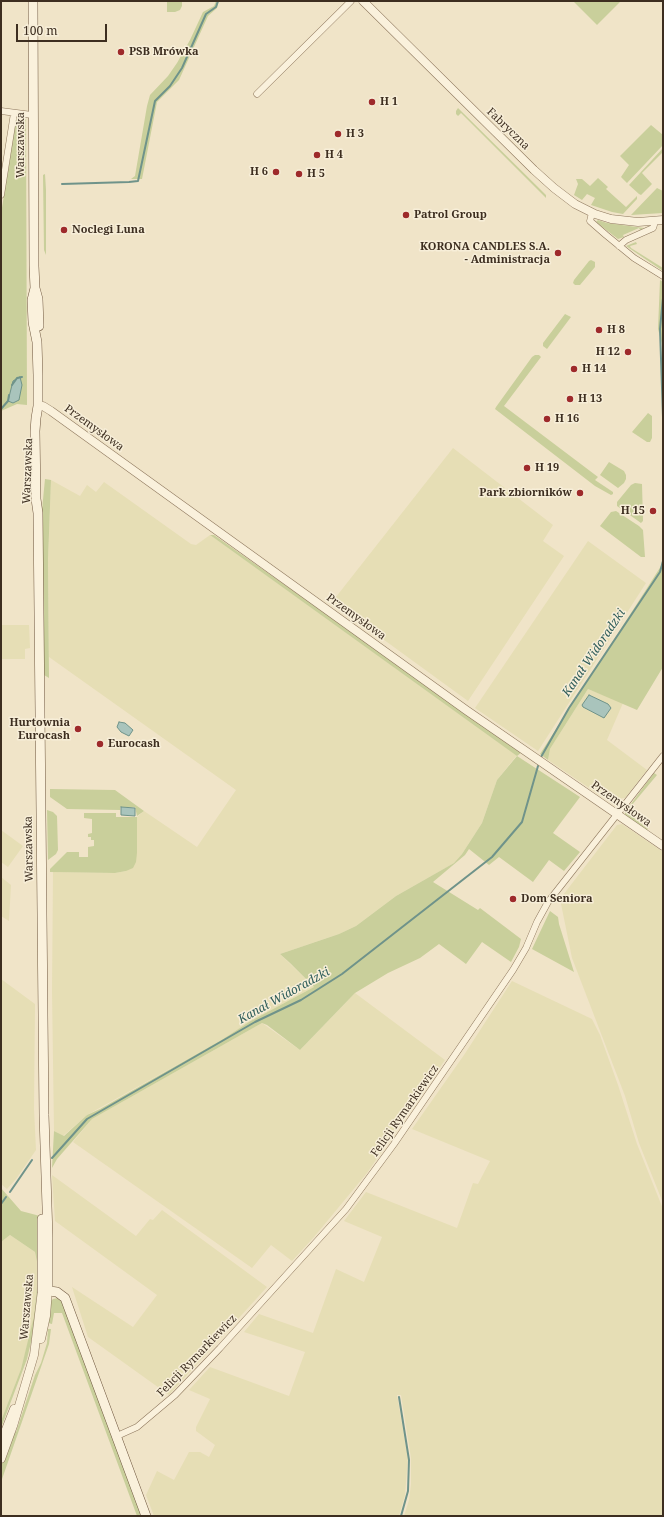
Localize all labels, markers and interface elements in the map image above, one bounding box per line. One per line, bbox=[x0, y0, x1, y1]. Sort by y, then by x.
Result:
scale bar bbox=[18, 16, 109, 42]
text: 100 m bbox=[23, 22, 58, 39]
place label: PSB Mrówka bbox=[129, 45, 199, 59]
marker: PSB Mrówka bbox=[116, 47, 126, 57]
place label: H 1 bbox=[380, 95, 398, 109]
marker: H 1 bbox=[367, 97, 377, 107]
street label: Fabryczna bbox=[484, 105, 532, 153]
street label: Warszawska bbox=[14, 112, 28, 178]
place label: H 3 bbox=[346, 127, 364, 141]
marker: H 3 bbox=[333, 129, 343, 139]
place label: H 4 bbox=[325, 148, 343, 162]
marker: H 4 bbox=[312, 150, 322, 160]
place label: H 6 bbox=[250, 165, 268, 179]
marker: H 6 bbox=[271, 167, 281, 177]
place label: H 5 bbox=[307, 167, 325, 181]
marker: H 5 bbox=[294, 169, 304, 179]
place label: Patrol Group bbox=[414, 208, 487, 222]
marker: Patrol Group bbox=[401, 210, 411, 220]
place label: Noclegi Luna bbox=[72, 223, 145, 237]
marker: Noclegi Luna bbox=[59, 225, 69, 235]
place label: KORONA CANDLES S.A. - Administracja bbox=[420, 240, 550, 266]
marker: KORONA CANDLES S.A. - Administracja bbox=[553, 248, 563, 258]
place label: H 8 bbox=[607, 323, 625, 337]
marker: H 8 bbox=[594, 325, 604, 335]
place label: H 12 bbox=[596, 345, 620, 359]
marker: H 12 bbox=[623, 347, 633, 357]
place label: H 14 bbox=[582, 362, 606, 376]
marker: H 14 bbox=[569, 364, 579, 374]
place label: H 13 bbox=[578, 392, 602, 406]
marker: H 13 bbox=[565, 394, 575, 404]
street label: Przemysłowa bbox=[62, 402, 126, 454]
place label: H 16 bbox=[555, 412, 579, 426]
marker: H 16 bbox=[542, 414, 552, 424]
street label: Warszawska bbox=[20, 438, 36, 504]
place label: H 19 bbox=[535, 461, 559, 475]
marker: H 19 bbox=[522, 463, 532, 473]
place label: Park zbiorników bbox=[479, 486, 572, 500]
marker: Park zbiorników bbox=[575, 488, 585, 498]
place label: H 15 bbox=[621, 504, 645, 518]
marker: H 15 bbox=[648, 506, 658, 516]
street label: Przemysłowa bbox=[324, 591, 388, 643]
water label: Kanał Widoradzki bbox=[559, 607, 629, 699]
place label: Hurtownia Eurocash bbox=[9, 716, 70, 742]
marker: Hurtownia Eurocash bbox=[73, 724, 83, 734]
place label: Eurocash bbox=[108, 737, 160, 751]
marker: Eurocash bbox=[95, 739, 105, 749]
street label: Przemysłowa bbox=[588, 778, 654, 830]
street label: Warszawska bbox=[22, 816, 36, 882]
place label: Dom Seniora bbox=[521, 892, 593, 906]
marker: Dom Seniora bbox=[508, 894, 518, 904]
water label: Kanał Widoradzki bbox=[236, 965, 332, 1027]
street label: Felicji Rymarkiewicz bbox=[368, 1063, 442, 1159]
street label: Warszawska bbox=[18, 1274, 36, 1340]
street label: Felicji Rymarkiewicz bbox=[154, 1312, 240, 1400]

